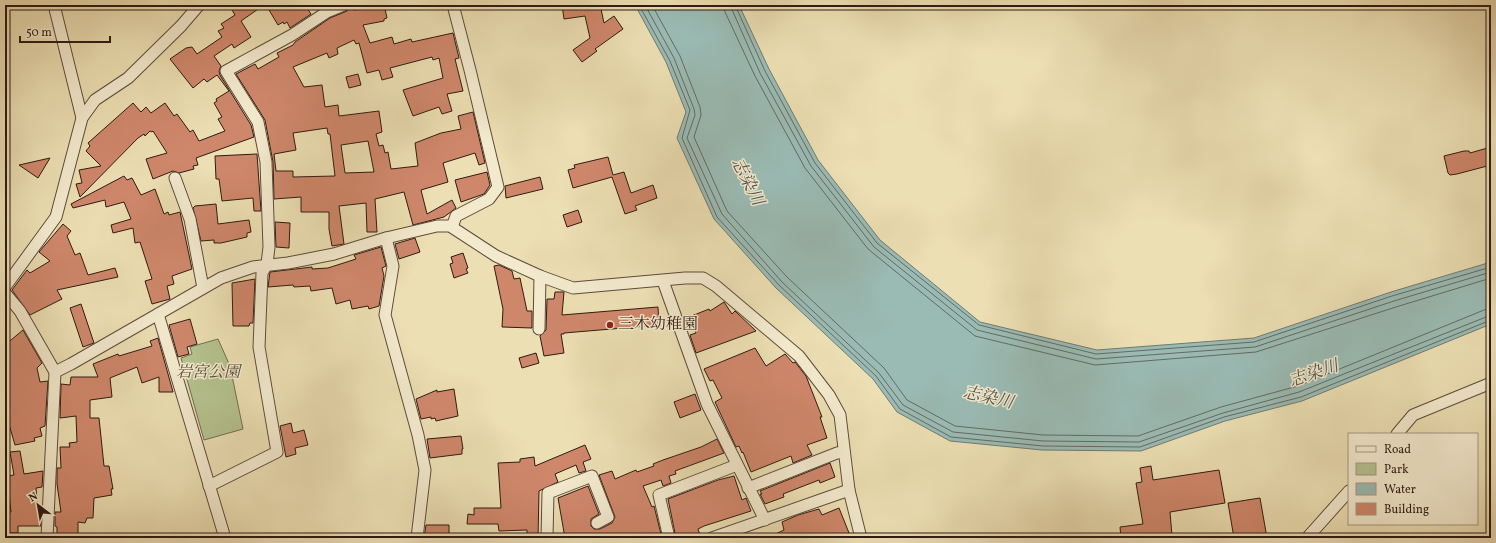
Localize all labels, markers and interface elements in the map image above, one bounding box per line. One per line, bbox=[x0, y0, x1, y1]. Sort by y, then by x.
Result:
scale bar bbox=[20, 18, 110, 44]
text: 50 m bbox=[26, 25, 52, 41]
water label: 志染川 bbox=[725, 154, 770, 212]
place label: 三木幼稚園 bbox=[618, 314, 698, 336]
marker: 三木幼稚園 bbox=[605, 320, 615, 330]
water label: 志染川 bbox=[1286, 354, 1344, 393]
park label: 岩宮公園 bbox=[176, 362, 243, 384]
water label: 志染川 bbox=[961, 381, 1017, 415]
legend bbox=[1348, 433, 1478, 525]
text: Road bbox=[1384, 442, 1411, 458]
text: Park bbox=[1384, 462, 1409, 478]
text: Water bbox=[1384, 482, 1416, 498]
north arrow bbox=[18, 485, 58, 525]
text: N bbox=[26, 489, 41, 506]
text: Building bbox=[1384, 502, 1429, 518]

